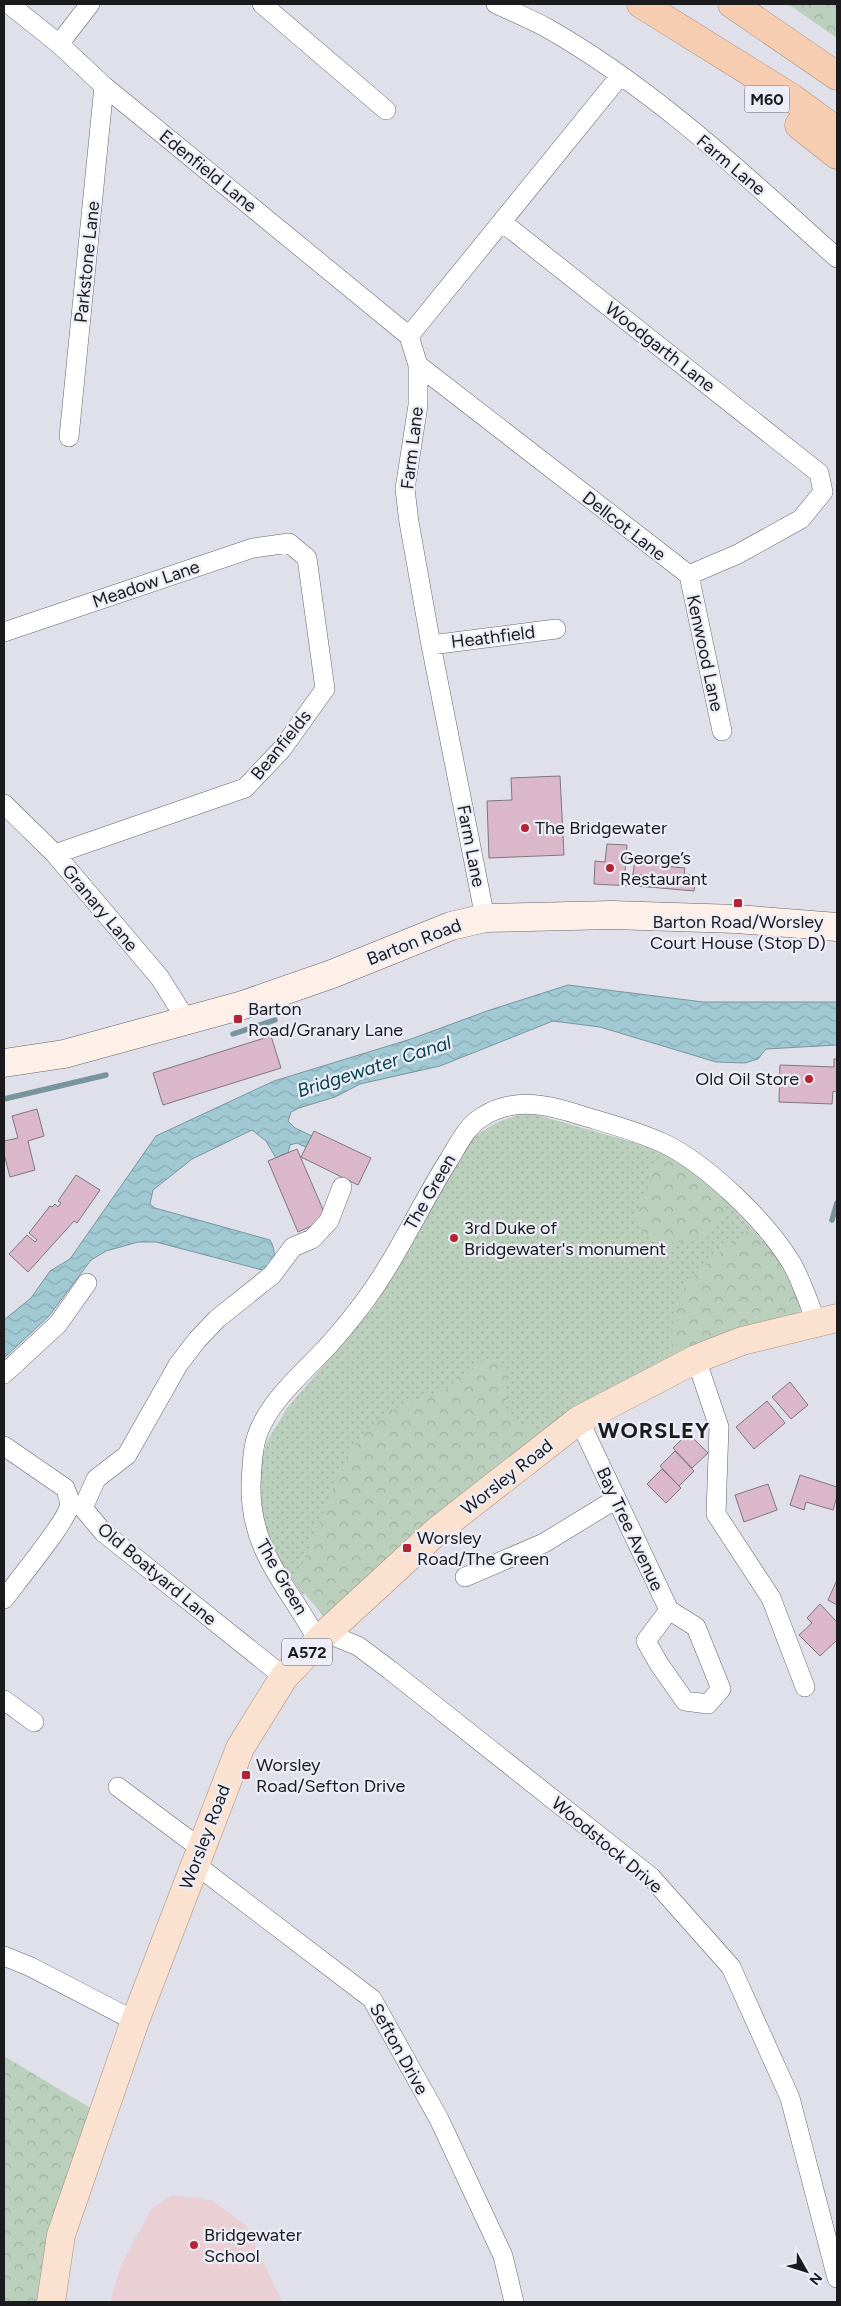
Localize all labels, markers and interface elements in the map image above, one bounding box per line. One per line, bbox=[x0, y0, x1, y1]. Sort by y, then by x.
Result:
road number: M60 bbox=[744, 86, 790, 112]
street label: Edenfield Lane bbox=[155, 125, 261, 217]
street label: Farm Lane bbox=[692, 130, 770, 200]
street label: Parkstone Lane bbox=[70, 200, 104, 324]
street label: Woodgarth Lane bbox=[601, 297, 720, 397]
street label: Farm Lane bbox=[396, 405, 428, 491]
street label: Dellcot Lane bbox=[578, 487, 670, 566]
street label: Meadow Lane bbox=[89, 555, 203, 613]
street label: Kenwood Lane bbox=[682, 593, 728, 714]
street label: Heathfield bbox=[450, 621, 536, 653]
street label: Beanfields bbox=[246, 706, 316, 784]
street label: Farm Lane bbox=[452, 803, 490, 889]
place label: The Bridgewater bbox=[535, 817, 667, 839]
marker: The Bridgewater bbox=[519, 822, 531, 834]
place label: George’s Restaurant bbox=[620, 847, 708, 890]
street label: Granary Lane bbox=[57, 860, 143, 956]
marker: George’s Restaurant bbox=[604, 862, 616, 874]
marker: Barton Road/Worsley Court House (Stop D) bbox=[732, 897, 744, 909]
place label: Barton Road/Worsley Court House (Stop D) bbox=[650, 911, 826, 954]
street label: Barton Road bbox=[364, 914, 464, 970]
place label: Barton Road/Granary Lane bbox=[248, 998, 403, 1041]
marker: Barton Road/Granary Lane bbox=[232, 1013, 244, 1025]
water label: Bridgewater Canal bbox=[294, 1030, 455, 1102]
place label: Old Oil Store bbox=[695, 1068, 799, 1090]
marker: Old Oil Store bbox=[803, 1073, 815, 1085]
street label: The Green bbox=[400, 1150, 460, 1234]
place label: 3rd Duke of Bridgewater's monument bbox=[464, 1217, 666, 1260]
marker: 3rd Duke of Bridgewater's monument bbox=[448, 1232, 460, 1244]
district label: WORSLEY bbox=[598, 1417, 710, 1444]
street label: Worsley Road bbox=[457, 1434, 557, 1520]
street label: Bay Tree Avenue bbox=[592, 1464, 668, 1595]
street label: Old Boatyard Lane bbox=[93, 1518, 221, 1630]
place label: Worsley Road/The Green bbox=[417, 1527, 549, 1570]
street label: The Green bbox=[252, 1535, 312, 1619]
marker: Worsley Road/The Green bbox=[401, 1542, 413, 1554]
road number: A572 bbox=[282, 1638, 332, 1665]
place label: Worsley Road/Sefton Drive bbox=[256, 1754, 405, 1797]
marker: Worsley Road/Sefton Drive bbox=[240, 1769, 252, 1781]
street label: Worsley Road bbox=[175, 1782, 235, 1892]
street label: Woodstock Drive bbox=[547, 1792, 667, 1898]
street label: Sefton Drive bbox=[365, 2000, 433, 2099]
place label: Bridgewater School bbox=[204, 2224, 302, 2267]
marker: Bridgewater School bbox=[188, 2239, 200, 2251]
north arrow bbox=[781, 2246, 831, 2296]
text: N bbox=[806, 2269, 826, 2288]

